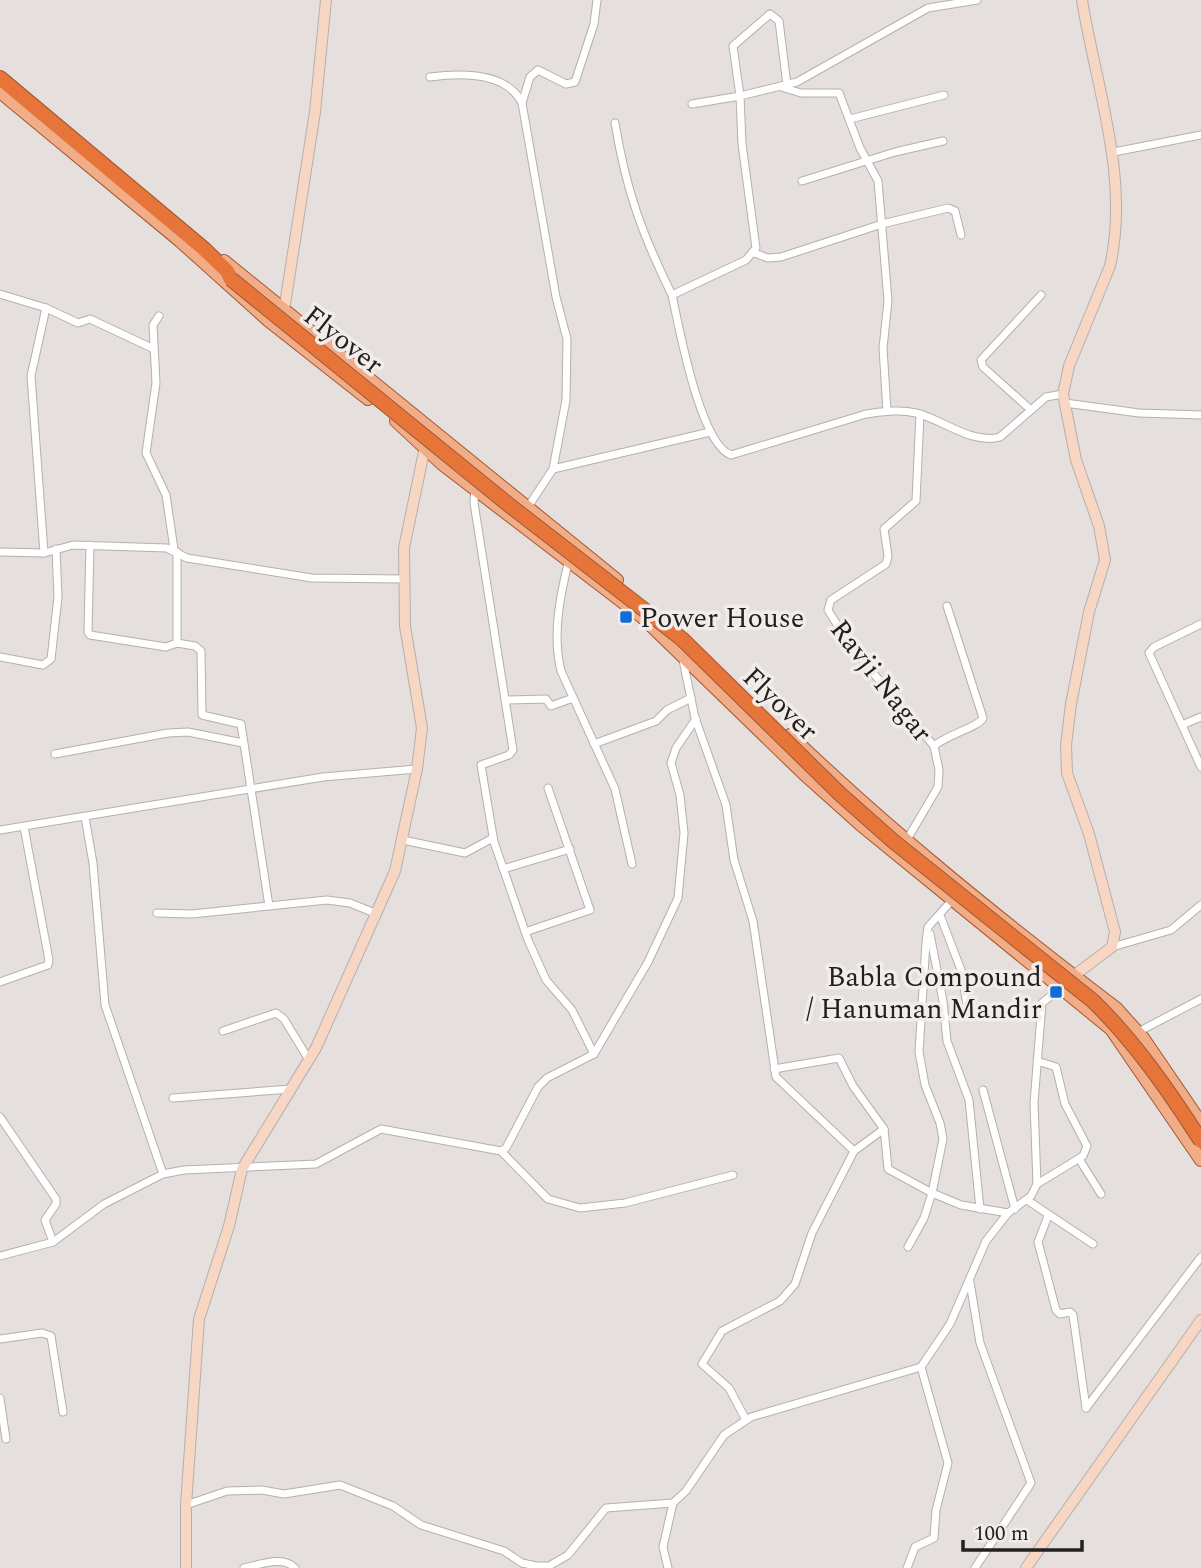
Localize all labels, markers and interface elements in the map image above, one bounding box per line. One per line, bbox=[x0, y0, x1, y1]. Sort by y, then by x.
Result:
street label: Flyover bbox=[294, 295, 392, 385]
place label: Power House bbox=[640, 597, 804, 640]
marker: Power House bbox=[618, 609, 634, 625]
street label: Ravji Nagar bbox=[819, 610, 943, 752]
street label: Flyover bbox=[732, 657, 828, 751]
place label: Babla Compound / Hanuman Mandir bbox=[806, 956, 1042, 1031]
marker: Babla Compound / Hanuman Mandir bbox=[1048, 984, 1064, 1000]
scale bar bbox=[963, 1508, 1082, 1552]
text: 100 m bbox=[974, 1518, 1029, 1550]

